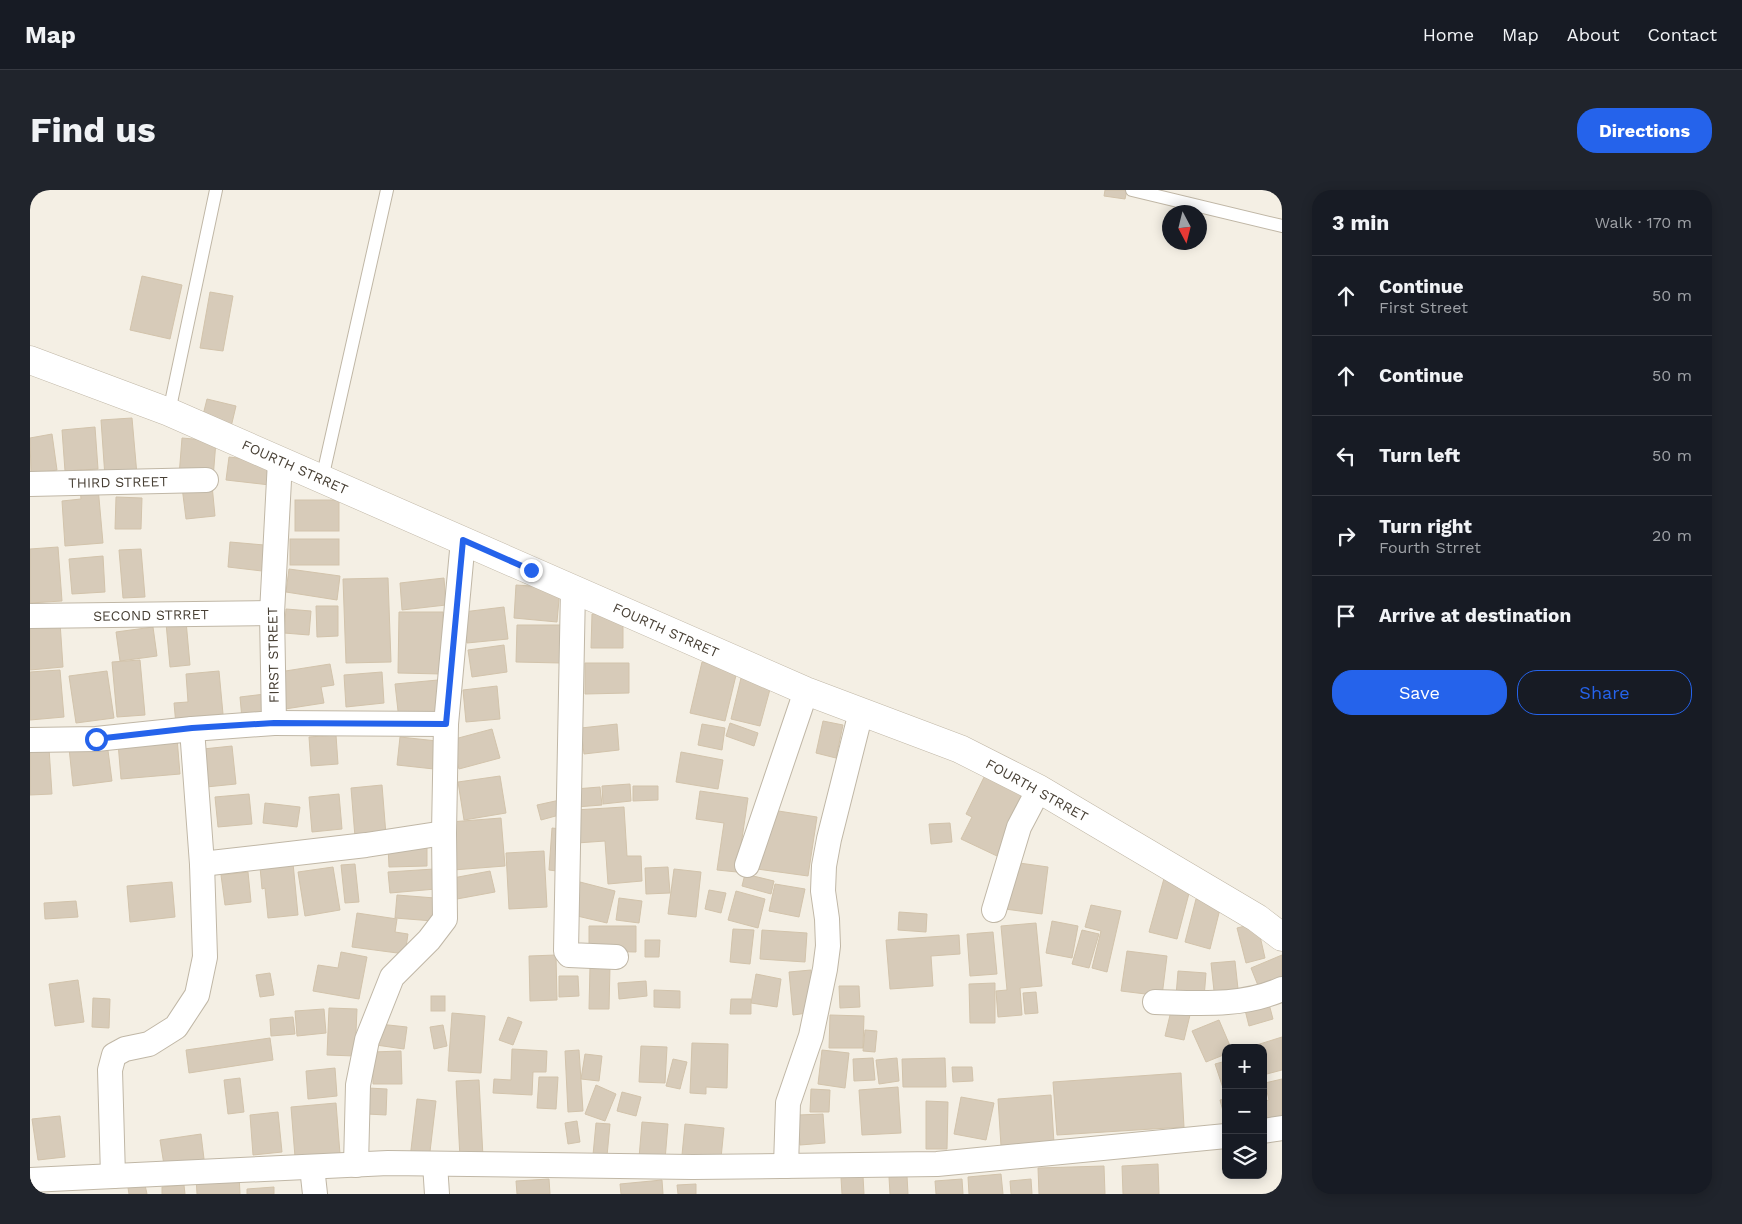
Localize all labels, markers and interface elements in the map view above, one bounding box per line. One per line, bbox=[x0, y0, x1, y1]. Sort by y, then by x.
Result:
text: Map bbox=[25, 21, 76, 49]
text: Home bbox=[1423, 24, 1474, 45]
text: Map bbox=[1502, 24, 1539, 45]
text: About bbox=[1567, 24, 1619, 45]
text: Contact bbox=[1647, 24, 1717, 45]
button: Directions bbox=[1577, 108, 1712, 153]
text: Find us bbox=[30, 109, 156, 151]
north arrow bbox=[1162, 205, 1207, 250]
text: 3 min bbox=[1332, 210, 1389, 235]
text: Walk · 170 m bbox=[1595, 213, 1692, 232]
text: Continue bbox=[1379, 275, 1463, 298]
icon: ahead bbox=[1332, 282, 1360, 310]
text: 50 m bbox=[1652, 286, 1692, 305]
text: First Street bbox=[1379, 298, 1468, 317]
icon: ahead bbox=[1332, 362, 1360, 390]
text: Continue bbox=[1379, 364, 1463, 387]
text: 50 m bbox=[1652, 366, 1692, 385]
street label: FOURTH STRRET bbox=[240, 436, 351, 498]
icon: left bbox=[1332, 442, 1360, 470]
text: Turn left bbox=[1379, 444, 1460, 467]
text: 50 m bbox=[1652, 446, 1692, 465]
street label: THIRD STREET bbox=[68, 473, 169, 491]
text: Turn right bbox=[1379, 515, 1472, 538]
icon: right bbox=[1332, 522, 1360, 550]
text: 20 m bbox=[1652, 526, 1692, 545]
text: Fourth Strret bbox=[1379, 538, 1481, 557]
route end bbox=[520, 559, 543, 582]
street label: FOURTH STRRET bbox=[611, 599, 722, 661]
icon: arrive bbox=[1332, 602, 1360, 630]
text: Arrive at destination bbox=[1379, 604, 1571, 627]
street label: SECOND STRRET bbox=[93, 606, 210, 624]
street label: FIRST STREET bbox=[264, 606, 282, 703]
button: Save bbox=[1332, 670, 1507, 715]
button: Share bbox=[1517, 670, 1692, 715]
route start bbox=[85, 728, 108, 751]
street label: FOURTH STRRET bbox=[983, 755, 1091, 825]
map controls bbox=[1222, 1044, 1267, 1179]
button: + bbox=[1222, 1044, 1267, 1089]
button: − bbox=[1222, 1089, 1267, 1134]
button: layers bbox=[1222, 1134, 1267, 1179]

